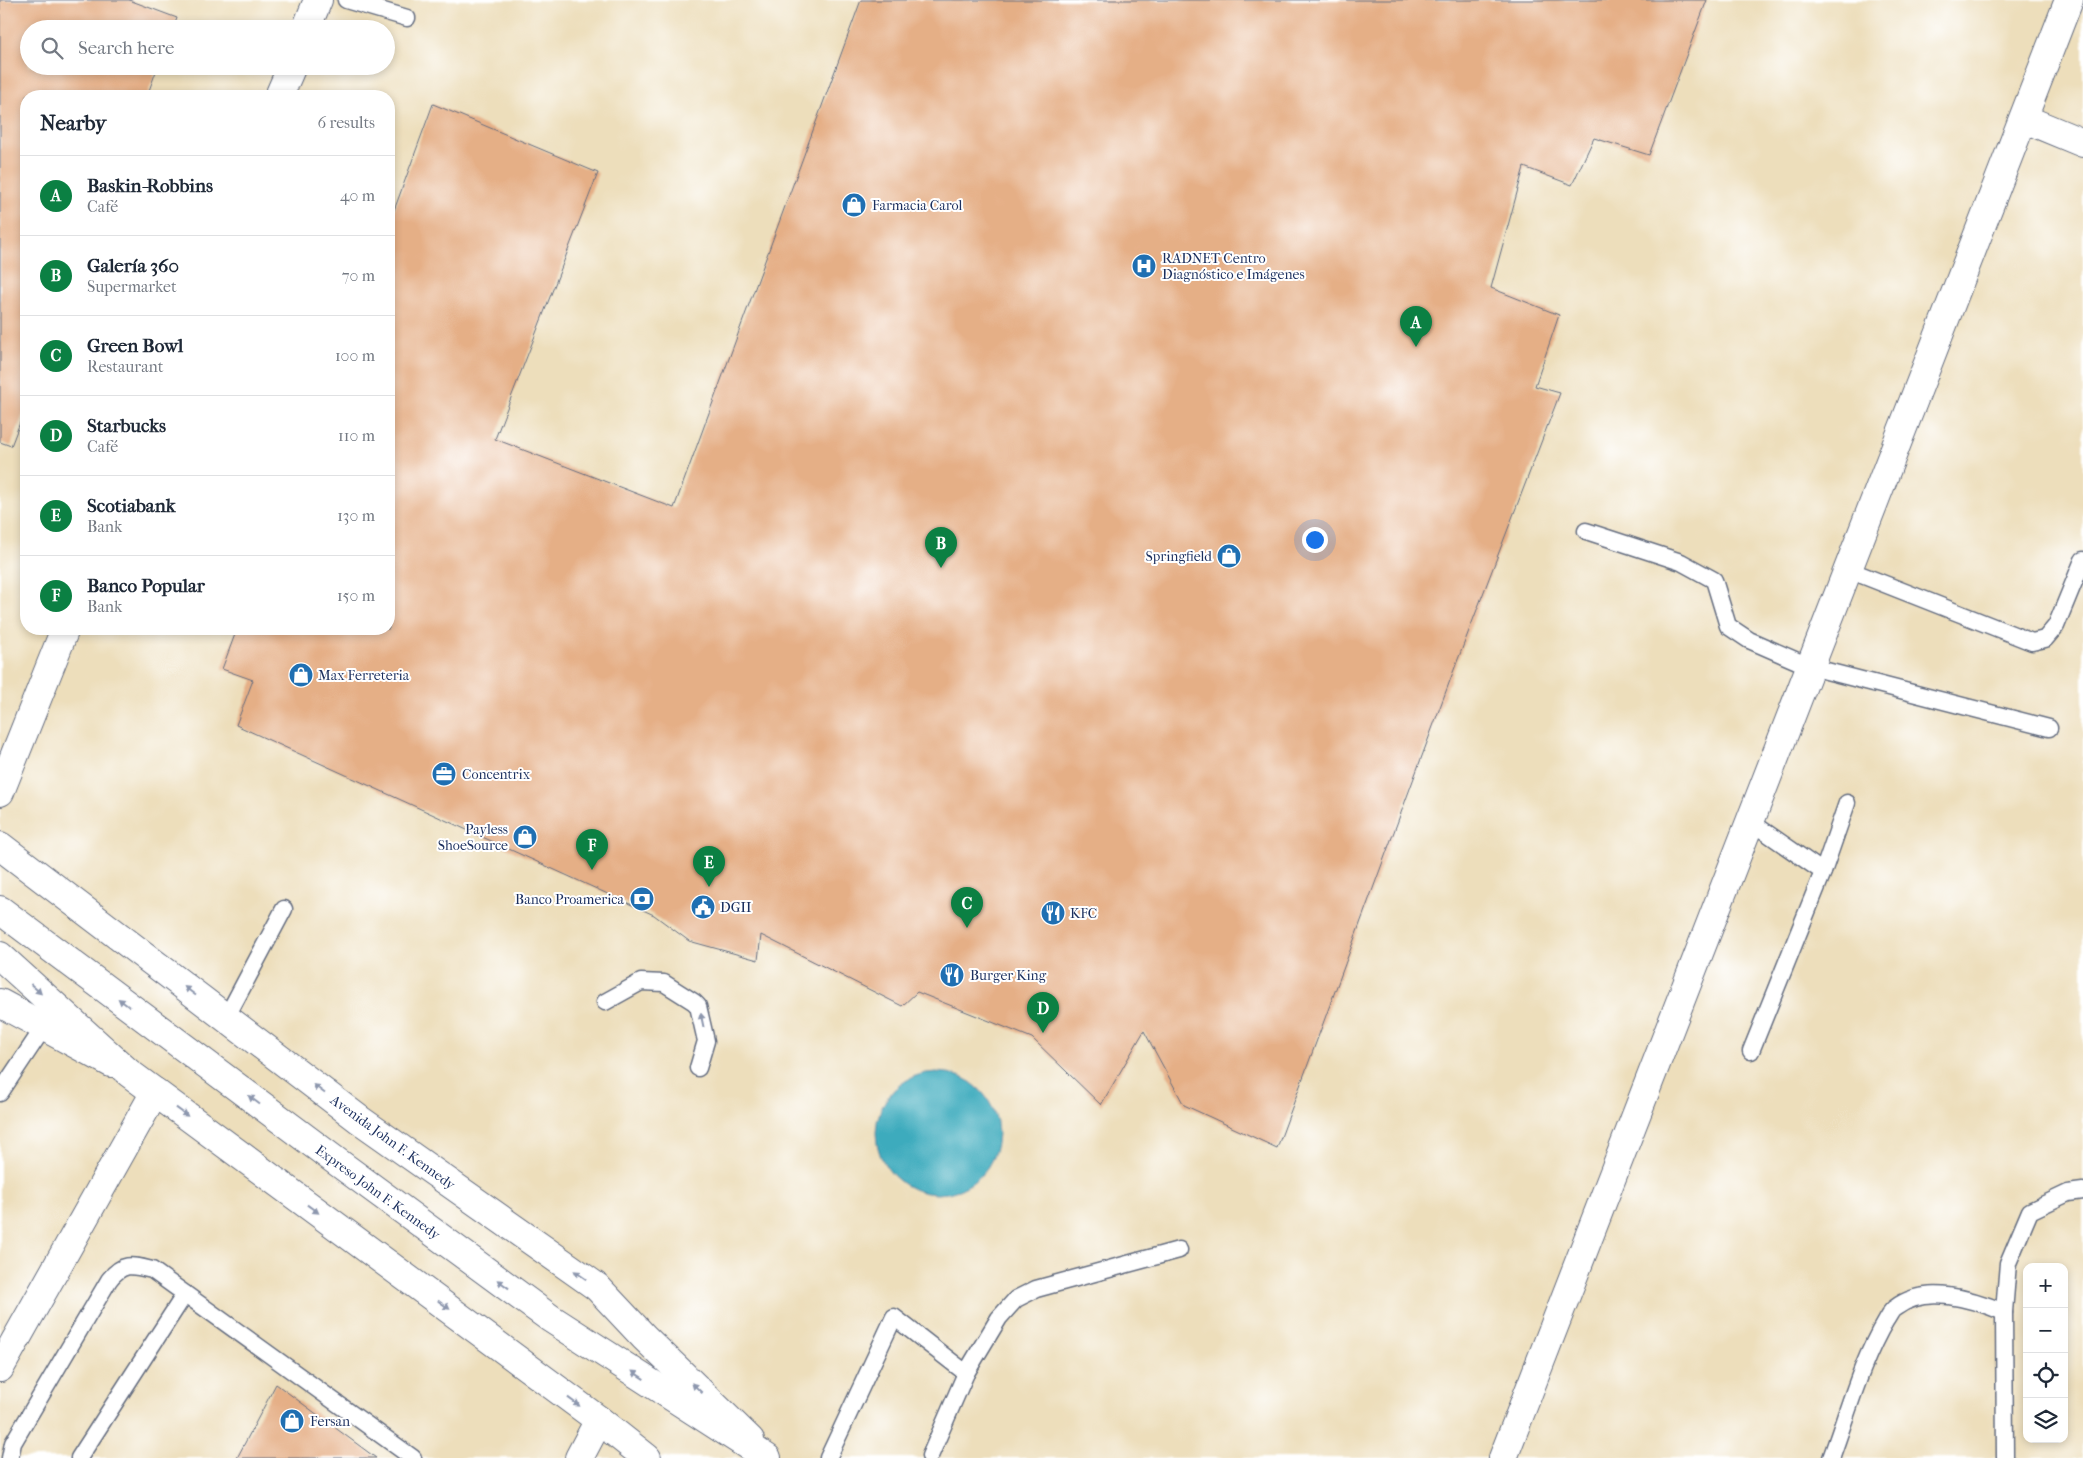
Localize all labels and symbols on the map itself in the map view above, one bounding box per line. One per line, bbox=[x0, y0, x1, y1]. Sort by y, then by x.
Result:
shop icon: Farmacia Carol bbox=[841, 192, 867, 218]
place label: Farmacia Carol bbox=[872, 197, 963, 214]
place label: RADNET Centro Diagnóstico e Imágenes bbox=[1162, 250, 1305, 283]
hospital icon: RADNET Centro Diagnóstico e Imágenes bbox=[1131, 253, 1157, 279]
pin: A bbox=[1400, 306, 1432, 347]
pin: B bbox=[925, 527, 957, 568]
your location bbox=[1302, 527, 1328, 553]
shop icon: Springfield bbox=[1216, 543, 1242, 569]
place label: Springfield bbox=[1145, 548, 1212, 565]
shop icon: Max Ferreteria bbox=[288, 662, 314, 688]
place label: Max Ferreteria bbox=[318, 667, 410, 684]
office icon: Concentrix bbox=[431, 761, 457, 787]
place label: Concentrix bbox=[462, 766, 531, 783]
place label: Payless ShoeSource bbox=[438, 821, 508, 854]
shop icon: Payless ShoeSource bbox=[512, 824, 538, 850]
pin: F bbox=[576, 829, 608, 870]
pin: E bbox=[693, 846, 725, 887]
bank icon: Banco Proamerica bbox=[629, 886, 655, 912]
pin: C bbox=[951, 887, 983, 928]
place label: Banco Proamerica bbox=[515, 891, 625, 908]
public building icon: DGII bbox=[690, 894, 716, 920]
place label: DGII bbox=[720, 899, 752, 916]
restaurant icon: KFC bbox=[1040, 900, 1066, 926]
place label: KFC bbox=[1070, 905, 1097, 922]
restaurant icon: Burger King bbox=[939, 962, 965, 988]
place label: Burger King bbox=[970, 967, 1047, 984]
one-way arrow bbox=[30, 983, 42, 995]
one-way arrow bbox=[184, 985, 197, 996]
pin: D bbox=[1027, 992, 1059, 1033]
one-way arrow bbox=[117, 998, 131, 1008]
one-way arrow bbox=[697, 1012, 705, 1028]
one-way arrow bbox=[312, 1084, 326, 1094]
street label: Avenida John F. Kennedy bbox=[326, 1091, 459, 1194]
one-way arrow bbox=[247, 1095, 261, 1105]
one-way arrow bbox=[175, 1107, 188, 1118]
street label: Expreso John F. Kennedy bbox=[312, 1141, 444, 1244]
one-way arrow bbox=[306, 1204, 320, 1214]
one-way arrow bbox=[573, 1270, 587, 1280]
one-way arrow bbox=[497, 1278, 510, 1289]
one-way arrow bbox=[437, 1300, 450, 1311]
one-way arrow bbox=[631, 1370, 644, 1379]
one-way arrow bbox=[691, 1382, 703, 1394]
one-way arrow bbox=[567, 1397, 581, 1407]
shop icon: Fersan bbox=[279, 1408, 305, 1434]
place label: Fersan bbox=[310, 1413, 350, 1430]

